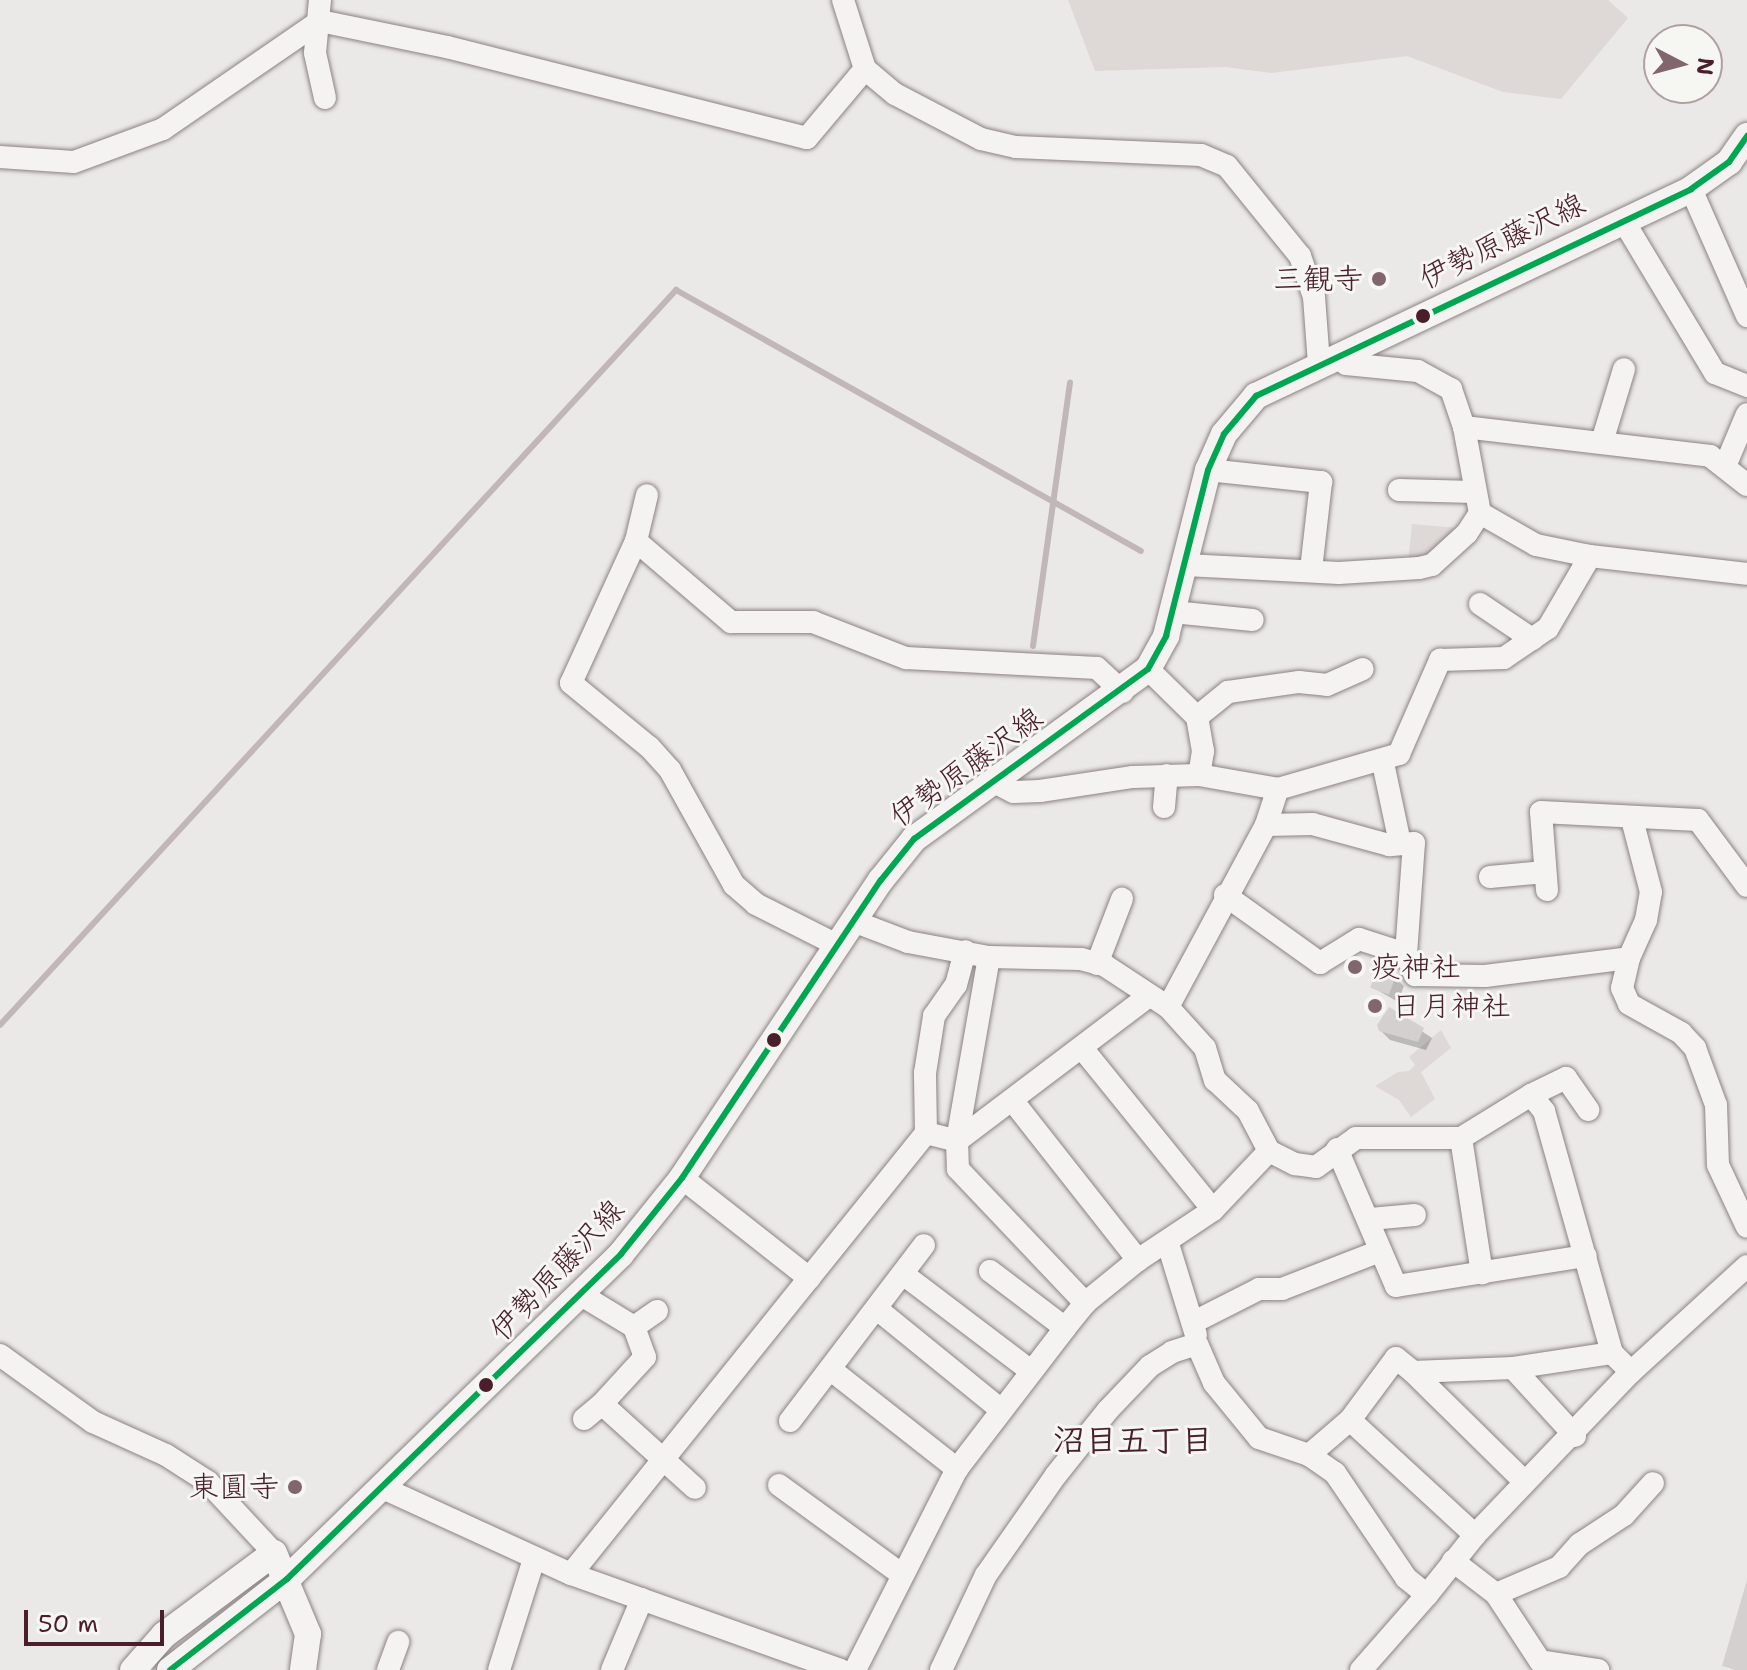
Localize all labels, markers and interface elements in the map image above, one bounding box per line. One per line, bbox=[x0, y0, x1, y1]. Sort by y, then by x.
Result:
north arrow bbox=[1643, 24, 1723, 104]
text: N bbox=[1690, 56, 1721, 77]
street label: 伊勢原藤沢線 bbox=[1413, 185, 1591, 297]
place label: 三観寺 bbox=[1273, 261, 1363, 297]
marker: 三観寺 bbox=[1370, 270, 1388, 288]
unlabelled marker bbox=[1415, 308, 1431, 324]
street label: 伊勢原藤沢線 bbox=[883, 700, 1049, 834]
place label: 疫神社 bbox=[1371, 949, 1461, 985]
marker: 疫神社 bbox=[1346, 958, 1364, 976]
place label: 日月神社 bbox=[1391, 988, 1511, 1024]
marker: 日月神社 bbox=[1366, 997, 1384, 1015]
unlabelled marker bbox=[766, 1032, 782, 1048]
street label: 伊勢原藤沢線 bbox=[482, 1192, 632, 1348]
unlabelled marker bbox=[478, 1377, 494, 1393]
district label: 沼目五丁目 bbox=[1053, 1421, 1213, 1459]
place label: 東圓寺 bbox=[189, 1469, 279, 1505]
marker: 東圓寺 bbox=[286, 1478, 304, 1496]
scale bar bbox=[28, 1594, 168, 1644]
text: 50 m bbox=[38, 1608, 98, 1640]

